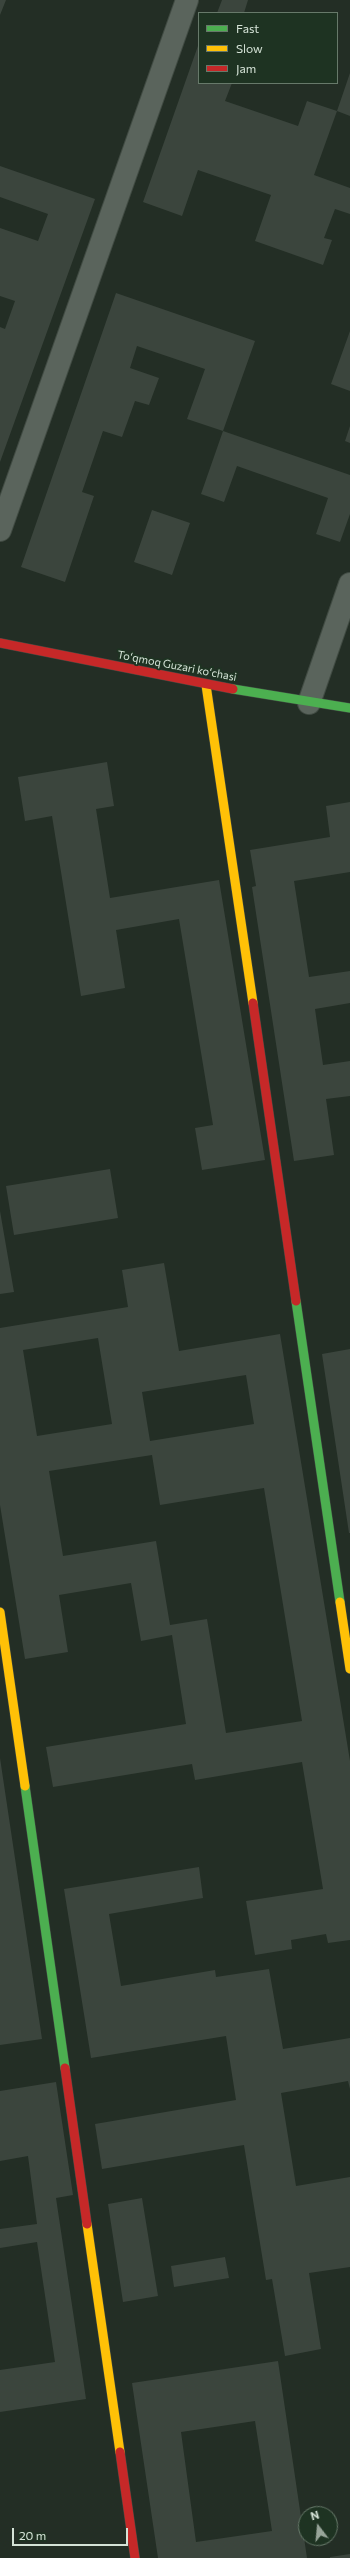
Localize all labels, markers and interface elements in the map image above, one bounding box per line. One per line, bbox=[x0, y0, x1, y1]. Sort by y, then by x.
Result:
legend bbox=[198, 12, 338, 84]
text: Fast bbox=[236, 21, 259, 35]
text: Slow bbox=[236, 41, 263, 55]
text: Jam bbox=[236, 61, 256, 75]
street label: Toʻqmoq Guzari koʻchasi bbox=[116, 648, 238, 684]
north arrow bbox=[298, 2506, 338, 2546]
text: N bbox=[309, 2508, 321, 2522]
scale bar bbox=[14, 2520, 130, 2546]
text: 20 m bbox=[19, 2528, 46, 2542]

